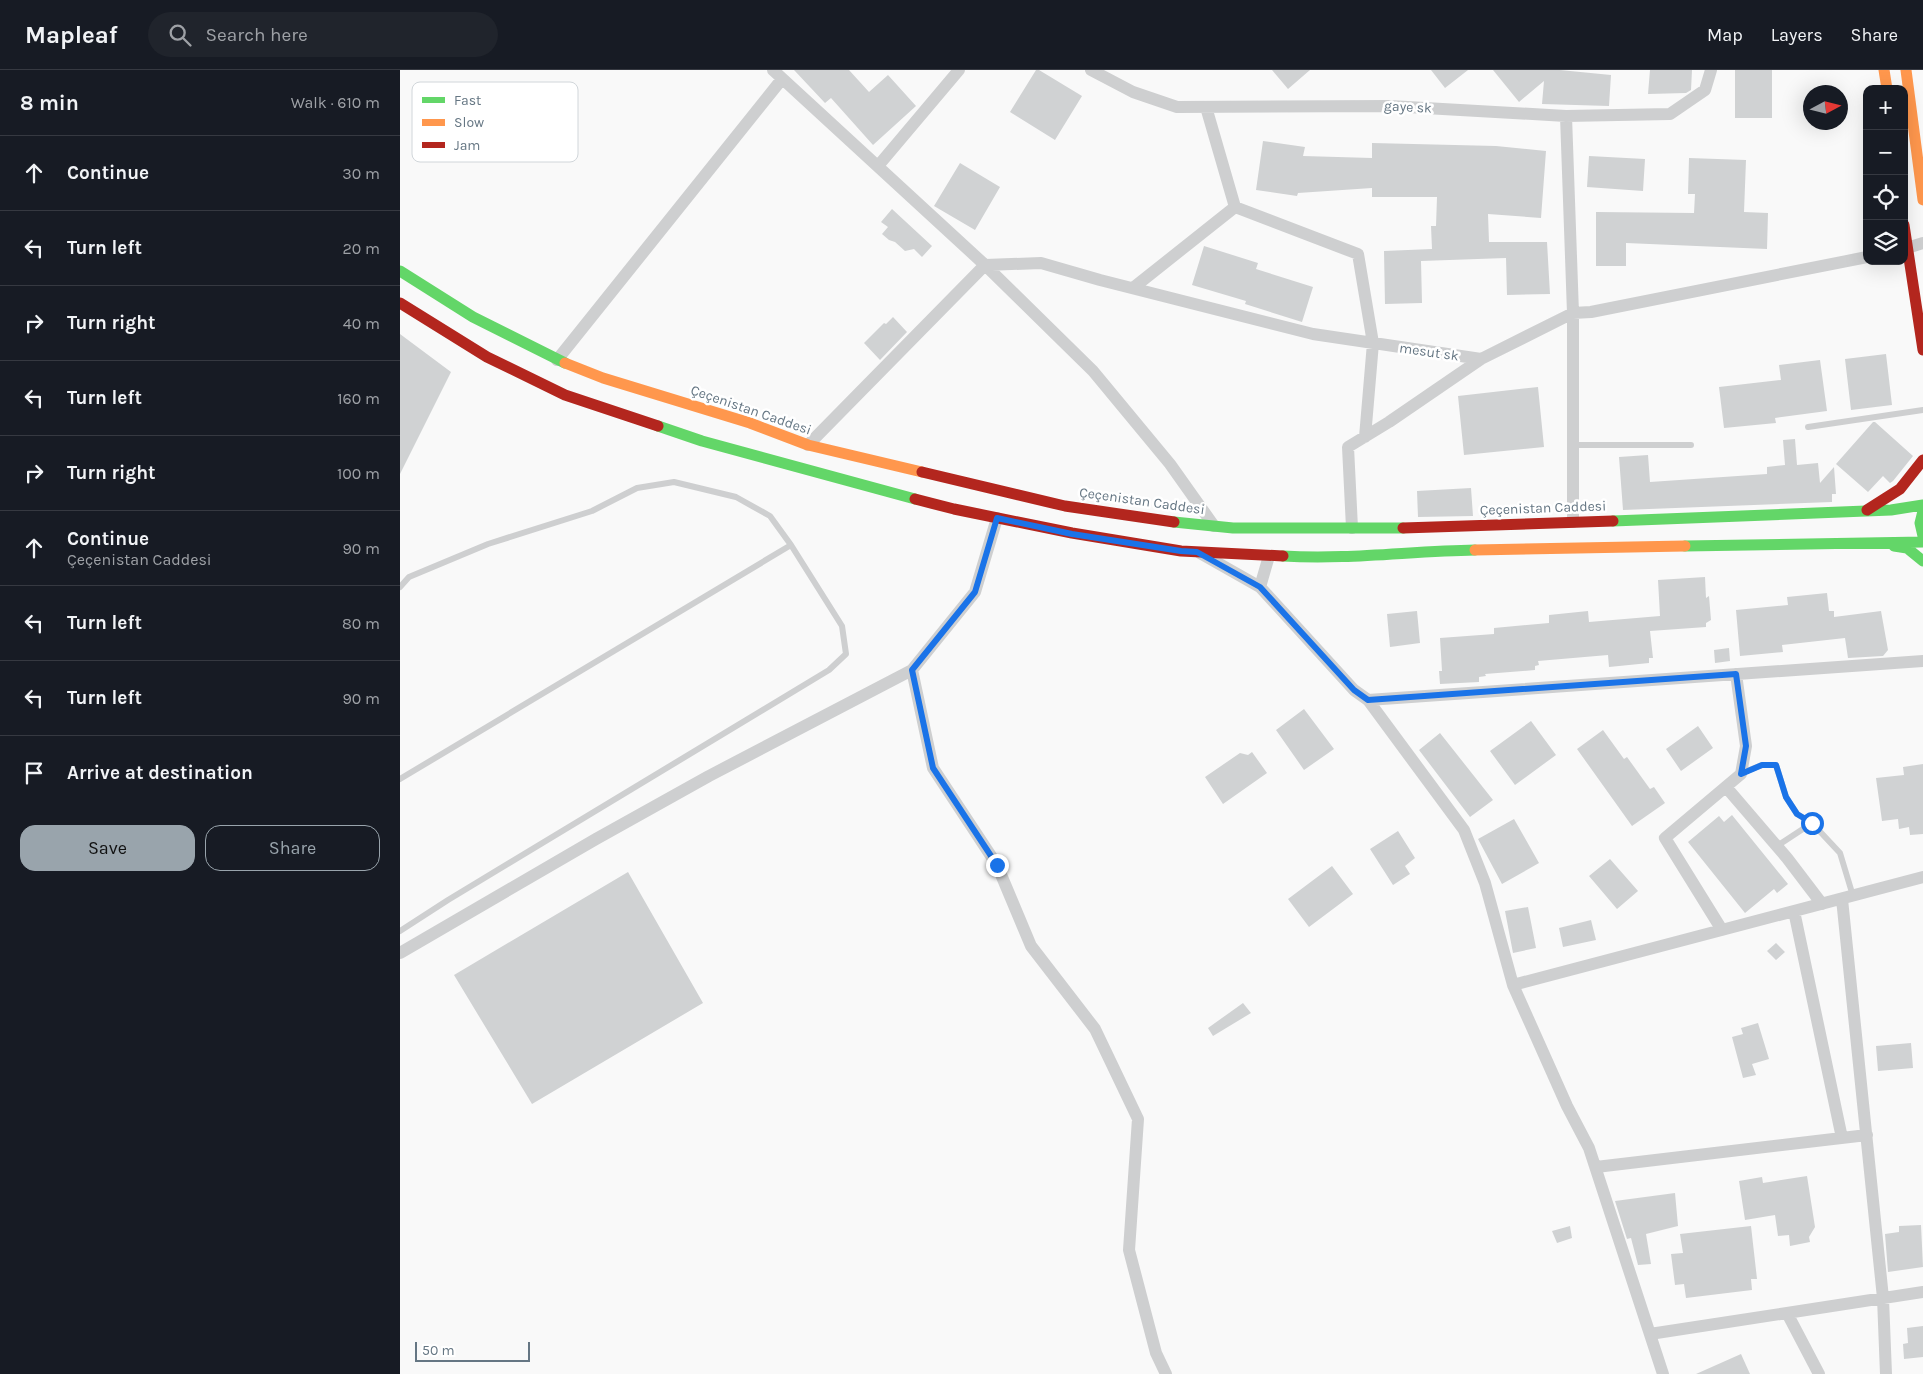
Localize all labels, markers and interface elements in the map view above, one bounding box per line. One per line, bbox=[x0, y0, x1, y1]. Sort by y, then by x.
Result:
search box bbox=[148, 12, 498, 57]
text: Mapleaf bbox=[25, 21, 118, 49]
icon: search bbox=[166, 21, 194, 49]
text: Search here bbox=[206, 24, 308, 46]
text: Map bbox=[1707, 24, 1743, 46]
text: Layers bbox=[1771, 24, 1823, 46]
text: Share bbox=[1851, 24, 1898, 46]
legend bbox=[412, 82, 578, 162]
north arrow bbox=[1803, 85, 1848, 130]
map controls bbox=[1863, 85, 1908, 265]
button: + bbox=[1863, 85, 1908, 130]
text: 8 min bbox=[20, 91, 79, 115]
text: Fast bbox=[454, 92, 481, 109]
text: Walk · 610 m bbox=[291, 93, 380, 112]
street label: gaye sk bbox=[1384, 97, 1432, 117]
text: Slow bbox=[454, 114, 484, 131]
button: − bbox=[1863, 130, 1908, 175]
text: Jam bbox=[454, 137, 480, 154]
icon: ahead bbox=[20, 159, 48, 187]
text: Continue bbox=[67, 162, 149, 184]
text: 30 m bbox=[342, 164, 380, 183]
button: locate bbox=[1863, 175, 1908, 220]
button: layers bbox=[1863, 220, 1908, 265]
icon: left bbox=[20, 234, 48, 262]
text: Turn left bbox=[67, 237, 142, 259]
text: 20 m bbox=[342, 239, 380, 258]
icon: right bbox=[20, 309, 48, 337]
text: Turn right bbox=[67, 312, 156, 334]
text: 40 m bbox=[343, 314, 380, 333]
street label: mesut sk bbox=[1398, 339, 1460, 365]
street label: Çeçenistan Caddesi bbox=[688, 381, 814, 439]
icon: left bbox=[20, 384, 48, 412]
text: Turn left bbox=[67, 387, 142, 409]
text: 160 m bbox=[337, 389, 380, 408]
icon: right bbox=[20, 459, 48, 487]
text: Turn right bbox=[67, 462, 156, 484]
text: 100 m bbox=[337, 464, 380, 483]
street label: Çeçenistan Caddesi bbox=[1078, 484, 1206, 518]
street label: Çeçenistan Caddesi bbox=[1479, 497, 1607, 519]
text: Continue bbox=[67, 528, 149, 550]
icon: ahead bbox=[20, 534, 48, 562]
text: 90 m bbox=[342, 539, 380, 558]
text: Çeçenistan Caddesi bbox=[67, 550, 212, 569]
icon: left bbox=[20, 609, 48, 637]
text: Turn left bbox=[67, 612, 142, 634]
text: 80 m bbox=[342, 614, 380, 633]
icon: left bbox=[20, 684, 48, 712]
text: Turn left bbox=[67, 687, 142, 709]
text: 90 m bbox=[342, 689, 380, 708]
icon: arrive bbox=[20, 759, 48, 787]
text: Arrive at destination bbox=[67, 762, 253, 784]
route start bbox=[1801, 812, 1824, 835]
button: Save bbox=[20, 825, 195, 871]
button: Share bbox=[205, 825, 380, 871]
route end bbox=[986, 854, 1009, 877]
scale bar bbox=[415, 1339, 530, 1362]
text: 50 m bbox=[422, 1342, 455, 1359]

